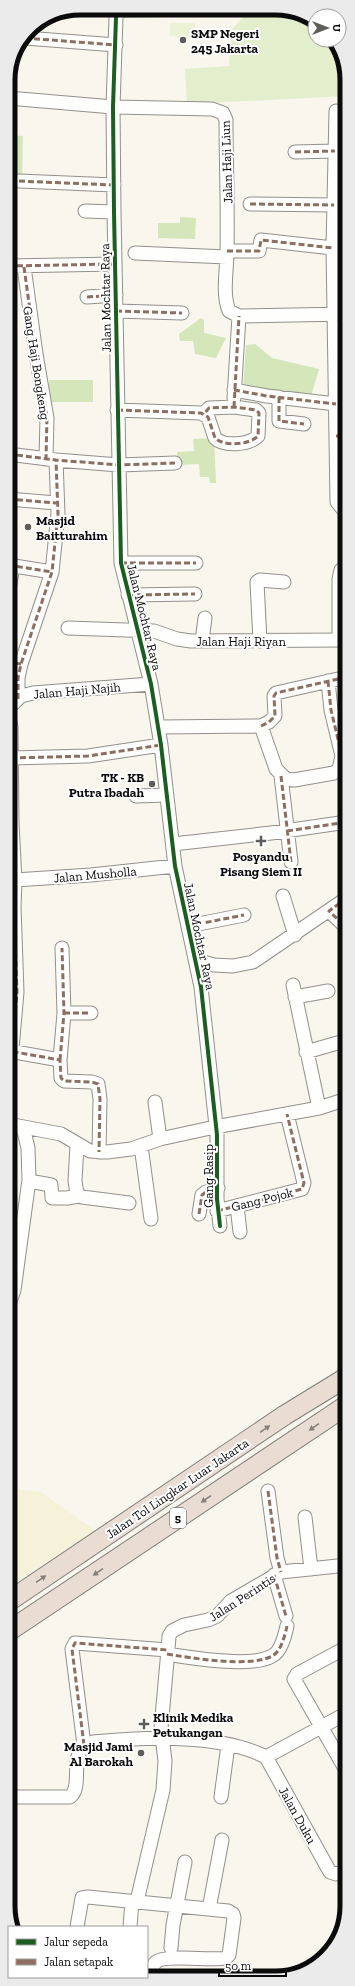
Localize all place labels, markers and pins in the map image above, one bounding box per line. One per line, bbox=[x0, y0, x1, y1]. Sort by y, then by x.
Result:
place label: SMP Negeri 245 Jakarta bbox=[191, 26, 259, 56]
marker: SMP Negeri 245 Jakarta bbox=[178, 35, 188, 45]
place label: Masjid Baitturahim bbox=[36, 513, 108, 543]
marker: Masjid Baitturahim bbox=[23, 522, 33, 532]
place label: TK - KB Putra Ibadah bbox=[69, 770, 144, 800]
marker: TK - KB Putra Ibadah bbox=[147, 779, 157, 789]
marker: Posyandu Pisang Siem II bbox=[255, 835, 267, 847]
place label: Posyandu Pisang Siem II bbox=[220, 849, 302, 879]
place label: Klinik Medika Petukangan bbox=[153, 1710, 234, 1740]
marker: Klinik Medika Petukangan bbox=[138, 1718, 150, 1730]
place label: Masjid Jami Al Barokah bbox=[64, 1739, 133, 1769]
marker: Masjid Jami Al Barokah bbox=[136, 1748, 146, 1758]

